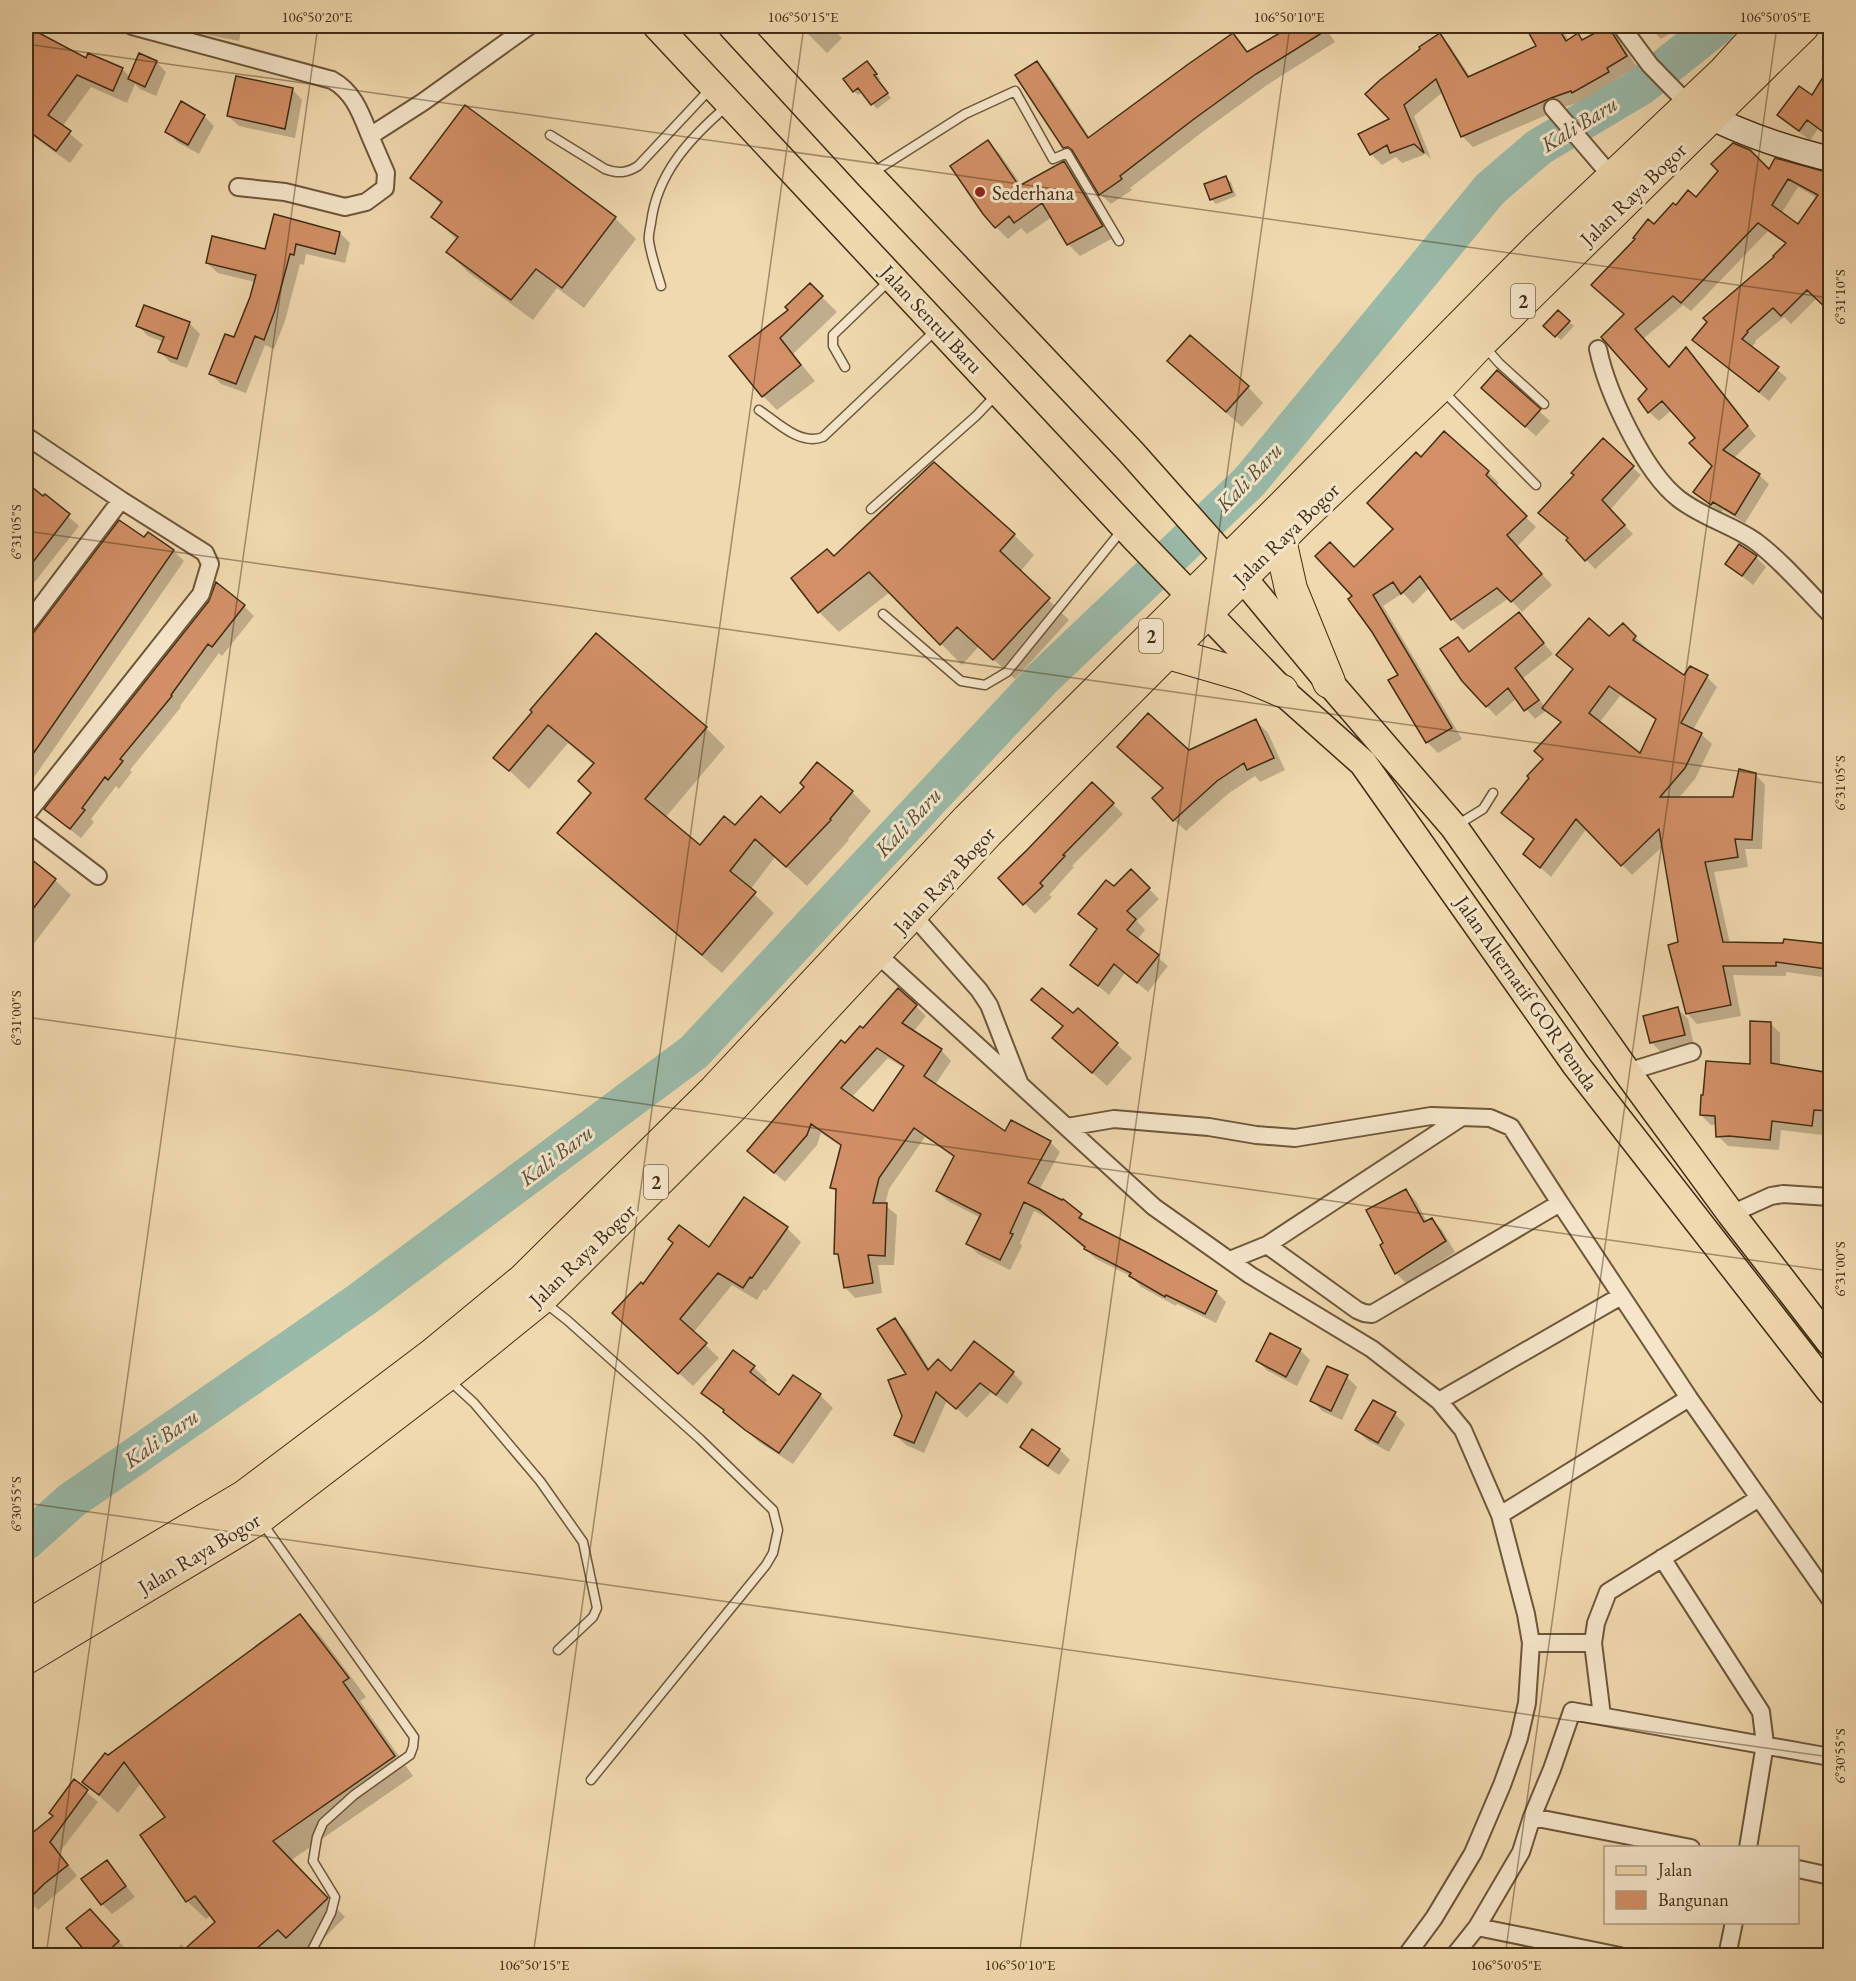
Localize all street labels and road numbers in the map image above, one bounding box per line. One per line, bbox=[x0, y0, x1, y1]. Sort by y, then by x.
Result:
street label: Jalan Raya Bogor bbox=[1573, 136, 1692, 253]
street label: Jalan Sentul Baru bbox=[873, 258, 989, 379]
road number: 2 bbox=[1511, 284, 1535, 318]
street label: Jalan Raya Bogor bbox=[1226, 476, 1345, 593]
road number: 2 bbox=[1139, 619, 1163, 653]
street label: Jalan Raya Bogor bbox=[886, 820, 1001, 941]
street label: Jalan Alternatif GOR Pemda bbox=[1448, 888, 1605, 1096]
road number: 2 bbox=[644, 1165, 668, 1199]
street label: Jalan Raya Bogor bbox=[522, 1197, 641, 1314]
street label: Jalan Raya Bogor bbox=[131, 1506, 265, 1601]

